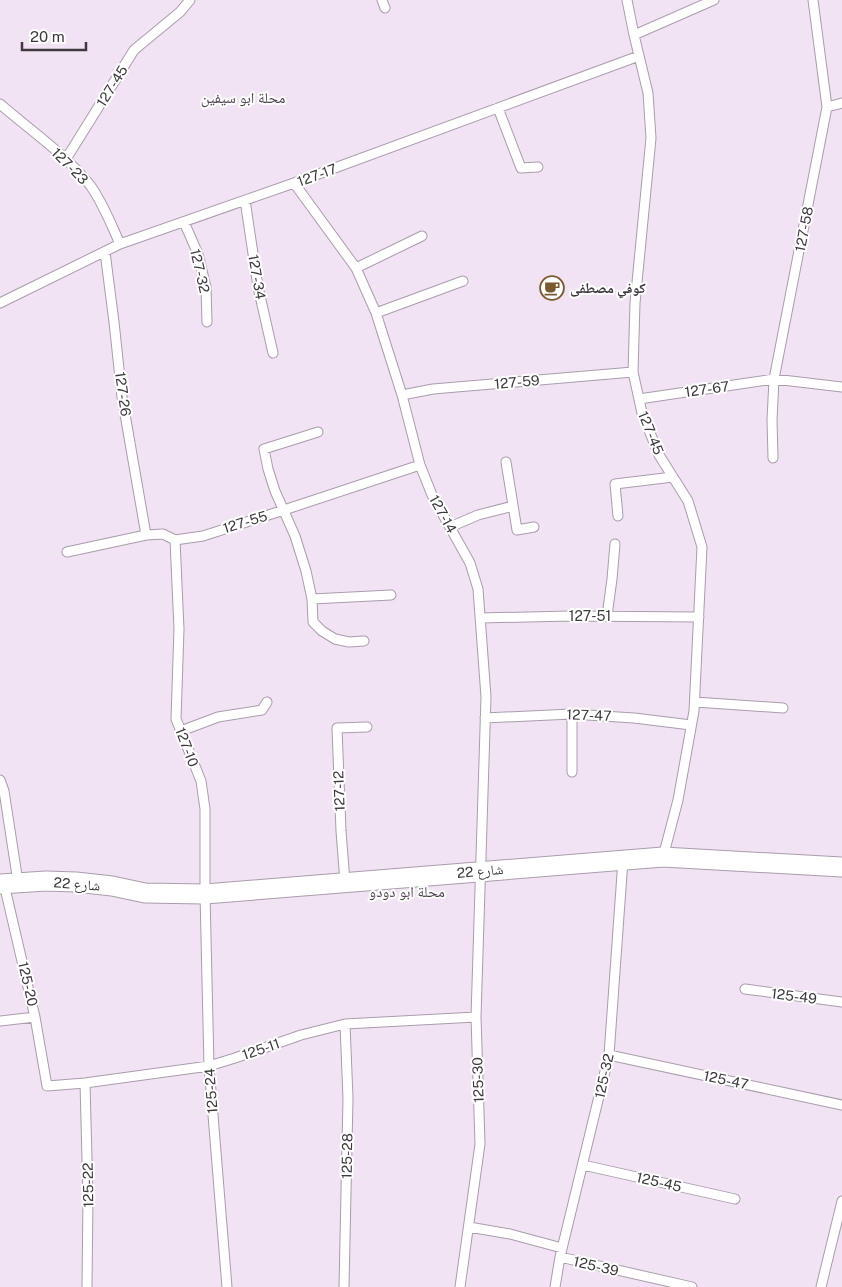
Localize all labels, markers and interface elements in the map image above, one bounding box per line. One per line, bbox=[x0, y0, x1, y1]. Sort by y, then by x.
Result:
scale bar bbox=[22, 20, 86, 52]
text: 20 m bbox=[30, 28, 65, 45]
street label: 127-45 bbox=[93, 62, 131, 109]
district label: محلة ابو سيفين bbox=[201, 89, 285, 108]
street label: 127-23 bbox=[48, 144, 92, 188]
street label: 127-17 bbox=[295, 161, 339, 189]
street label: 127-58 bbox=[792, 205, 816, 253]
street label: 127-32 bbox=[187, 247, 213, 295]
street label: 127-34 bbox=[245, 253, 269, 301]
cafe icon: كوفي مصطفى bbox=[539, 275, 565, 301]
place label: كوفي مصطفى bbox=[570, 280, 646, 299]
street label: 127-26 bbox=[112, 371, 134, 418]
street label: 127-59 bbox=[494, 372, 541, 392]
street label: 127-67 bbox=[684, 378, 730, 400]
street label: 127-45 bbox=[635, 409, 667, 457]
street label: 127-14 bbox=[426, 492, 460, 536]
street label: 127-55 bbox=[221, 508, 269, 536]
street label: 127-51 bbox=[569, 608, 611, 624]
street label: 127-47 bbox=[566, 706, 612, 724]
street label: 127-10 bbox=[172, 725, 202, 769]
street label: 127-12 bbox=[330, 770, 348, 812]
street label: شارع 22 bbox=[456, 861, 504, 883]
street label: شارع 22 bbox=[53, 874, 101, 896]
district label: محلة ابو دودو bbox=[369, 883, 445, 901]
street label: 125-20 bbox=[15, 960, 41, 1008]
street label: 125-49 bbox=[770, 985, 818, 1007]
street label: 125-11 bbox=[240, 1035, 282, 1063]
street label: 125-32 bbox=[591, 1052, 617, 1100]
street label: 125-30 bbox=[469, 1057, 487, 1103]
street label: 125-47 bbox=[702, 1067, 750, 1093]
street label: 125-24 bbox=[201, 1068, 221, 1114]
street label: 125-28 bbox=[339, 1133, 355, 1179]
street label: 125-22 bbox=[80, 1162, 96, 1208]
street label: 125-45 bbox=[635, 1169, 683, 1195]
street label: 125-39 bbox=[572, 1253, 620, 1279]

